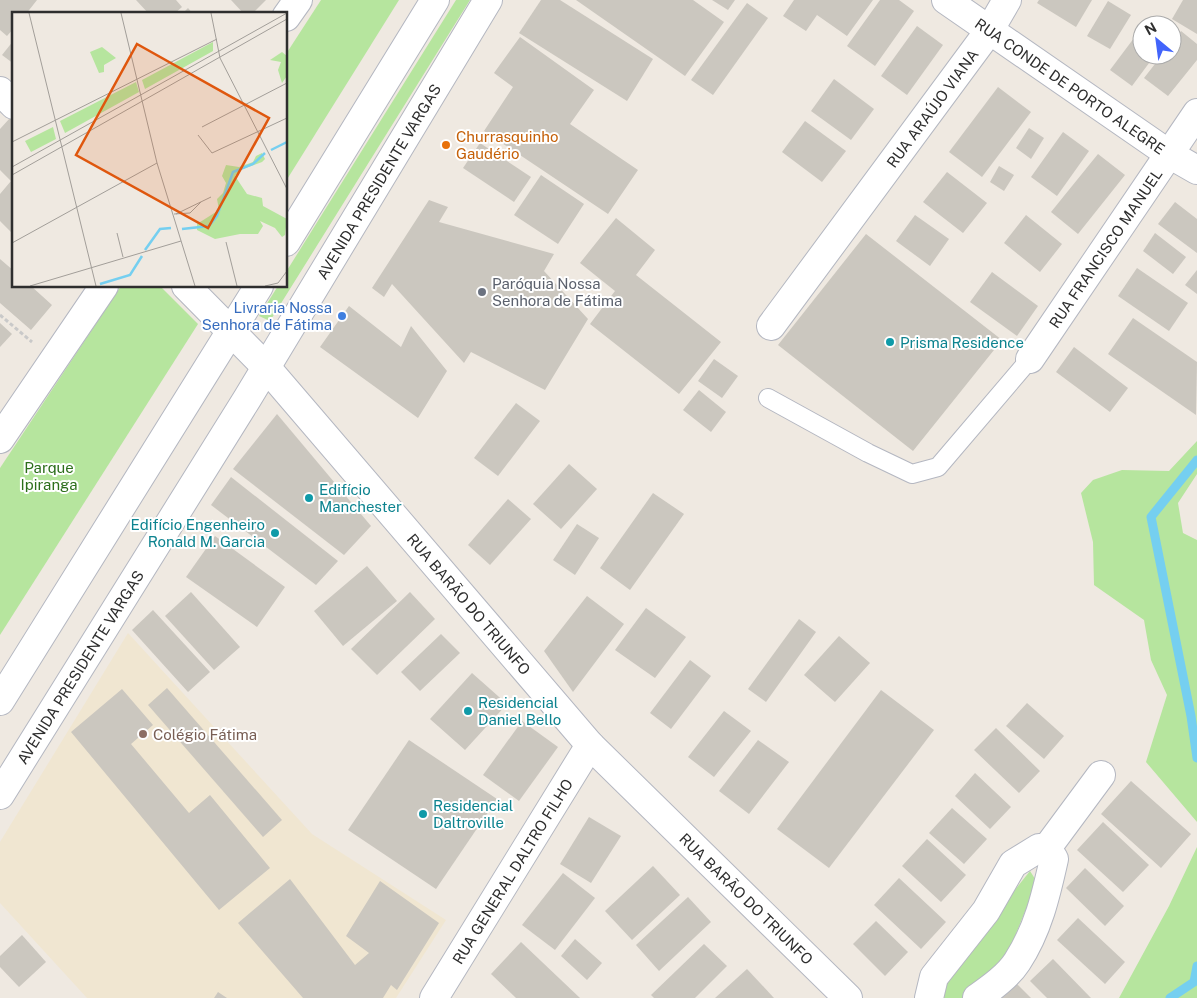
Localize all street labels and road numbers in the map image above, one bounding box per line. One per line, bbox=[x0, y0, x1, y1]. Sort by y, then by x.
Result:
street label: RUA CONDE DE PORTO ALEGRE bbox=[972, 15, 1170, 157]
street label: RUA ARAÚJO VIANA bbox=[883, 45, 982, 171]
street label: AVENIDA PRESIDENTE VARGAS bbox=[313, 81, 444, 282]
street label: RUA FRANCISCO MANUEL bbox=[1045, 165, 1165, 331]
street label: RUA BARÃO DO TRIUNFO bbox=[404, 530, 534, 678]
street label: AVENIDA PRESIDENTE VARGAS bbox=[13, 567, 147, 767]
street label: RUA GENERAL DALTRO FILHO bbox=[449, 775, 576, 967]
street label: RUA BARÃO DO TRIUNFO bbox=[676, 829, 817, 968]

